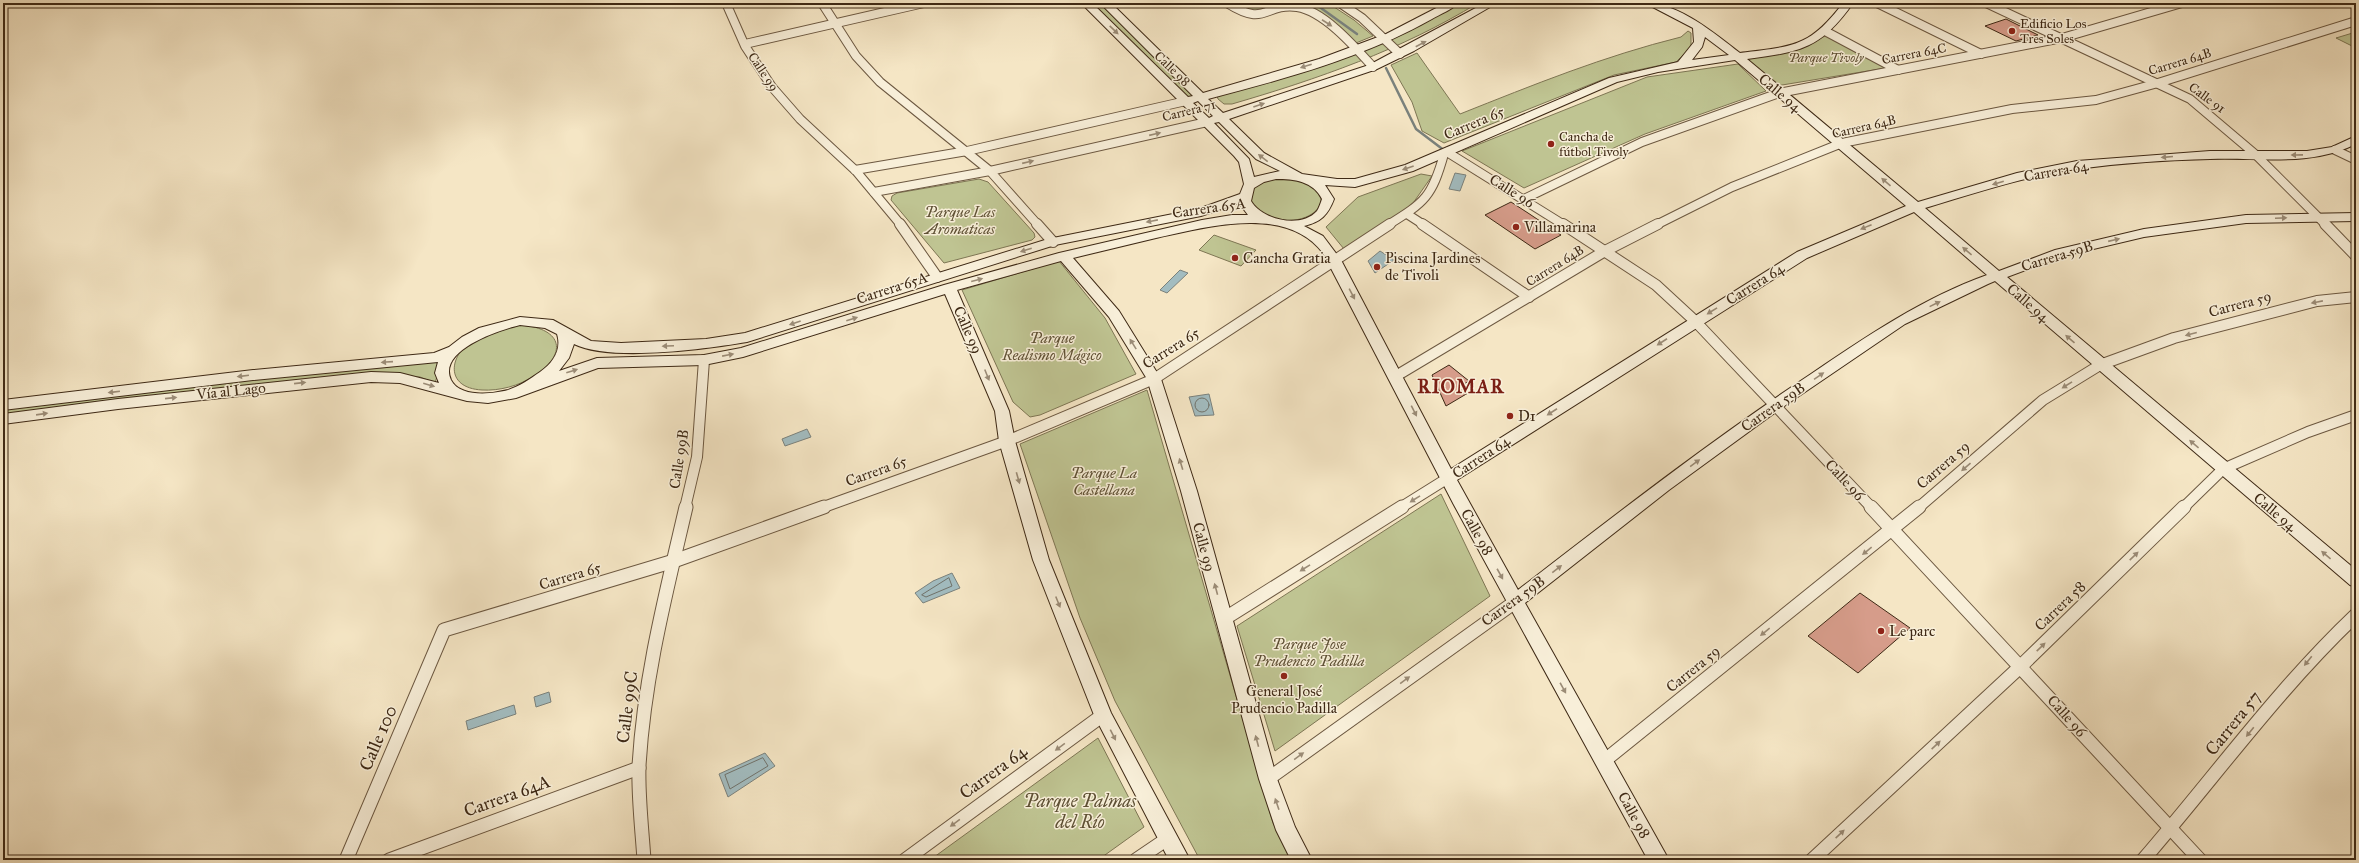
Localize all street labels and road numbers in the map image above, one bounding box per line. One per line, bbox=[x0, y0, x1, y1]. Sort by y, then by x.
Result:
street label: Carrera 64C bbox=[1880, 40, 1948, 68]
street label: Carrera 64B bbox=[2147, 45, 2213, 79]
street label: Calle 98 bbox=[1151, 48, 1193, 90]
street label: Calle 99 bbox=[744, 49, 782, 95]
street label: Calle 94 bbox=[1755, 70, 1806, 117]
street label: Calle 91 bbox=[2185, 79, 2229, 117]
street label: Carrera 71 bbox=[1161, 97, 1217, 125]
street label: Carrera 65 bbox=[1441, 102, 1507, 144]
street label: Carrera 64B bbox=[1830, 112, 1898, 142]
street label: Carrera 64 bbox=[2022, 156, 2090, 186]
street label: Calle 96 bbox=[1486, 170, 1539, 213]
street label: Carrera 65A bbox=[1171, 194, 1247, 222]
street label: Carrera 59B bbox=[2019, 237, 2095, 275]
street label: Carrera 64B bbox=[1523, 242, 1587, 290]
street label: Carrera 64 bbox=[1723, 259, 1788, 309]
street label: Carrera 65A bbox=[854, 268, 930, 308]
street label: Calle 94 bbox=[2003, 280, 2053, 327]
street label: Carrera 59 bbox=[2207, 287, 2273, 321]
street label: Calle 99 bbox=[950, 303, 986, 357]
street label: Carrera 65 bbox=[1139, 323, 1203, 373]
street label: Vía al Lago bbox=[195, 378, 267, 404]
street label: Carrera 59B bbox=[1737, 378, 1809, 436]
street label: Calle 99B bbox=[665, 428, 693, 490]
street label: Carrera 64 bbox=[1449, 431, 1514, 482]
street label: Carrera 59 bbox=[1913, 437, 1973, 493]
street label: Carrera 65 bbox=[843, 452, 909, 490]
street label: Calle 96 bbox=[1821, 456, 1869, 505]
street label: Calle 94 bbox=[2250, 489, 2301, 536]
street label: Calle 98 bbox=[1457, 506, 1497, 558]
street label: Calle 99 bbox=[1189, 520, 1219, 574]
street label: Carrera 65 bbox=[537, 558, 603, 594]
street label: Carrera 59B bbox=[1478, 572, 1548, 630]
street label: Carrera 58 bbox=[2031, 577, 2089, 635]
street label: Carrera 59 bbox=[1662, 642, 1724, 696]
street label: Calle 99C bbox=[612, 670, 642, 744]
street label: Carrera 57 bbox=[2200, 686, 2266, 760]
street label: Calle 96 bbox=[2044, 691, 2091, 742]
street label: Calle 100 bbox=[354, 702, 402, 774]
street label: Carrera 64 bbox=[955, 740, 1032, 804]
street label: Carrera 64A bbox=[461, 770, 553, 822]
street label: Calle 98 bbox=[1614, 789, 1654, 841]

